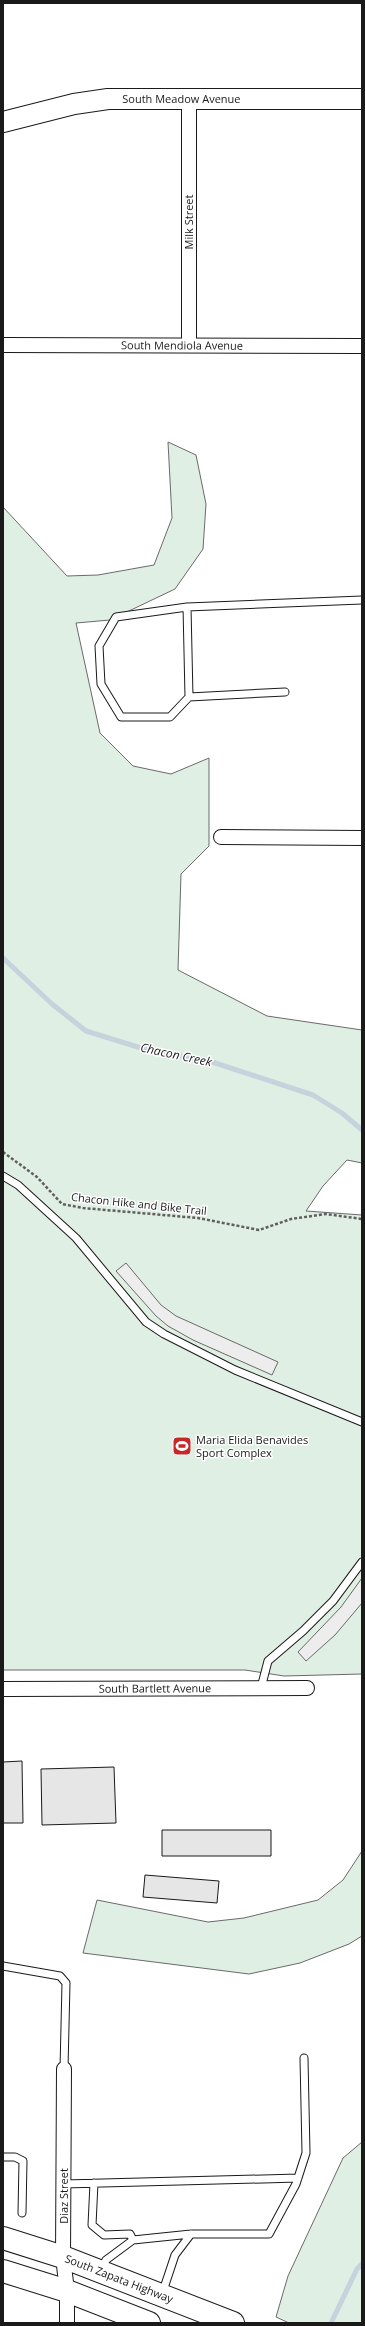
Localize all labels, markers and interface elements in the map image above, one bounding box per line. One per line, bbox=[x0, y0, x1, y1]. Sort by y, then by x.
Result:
street label: South Meadow Avenue bbox=[122, 91, 241, 106]
street label: Milk Street bbox=[181, 195, 196, 249]
street label: South Mendiola Avenue bbox=[121, 337, 243, 353]
water label: Chacon Creek bbox=[139, 1039, 214, 1071]
street label: Chacon Hike and Bike Trail bbox=[70, 1189, 208, 1218]
place label: Maria Elida Benavides Sport Complex bbox=[196, 1432, 308, 1460]
sports icon: Maria Elida Benavides Sport Complex bbox=[171, 1435, 193, 1457]
street label: South Bartlett Avenue bbox=[99, 1680, 211, 1696]
street label: Diaz Street bbox=[56, 2168, 71, 2224]
street label: South Zapata Highway bbox=[63, 2250, 176, 2306]

